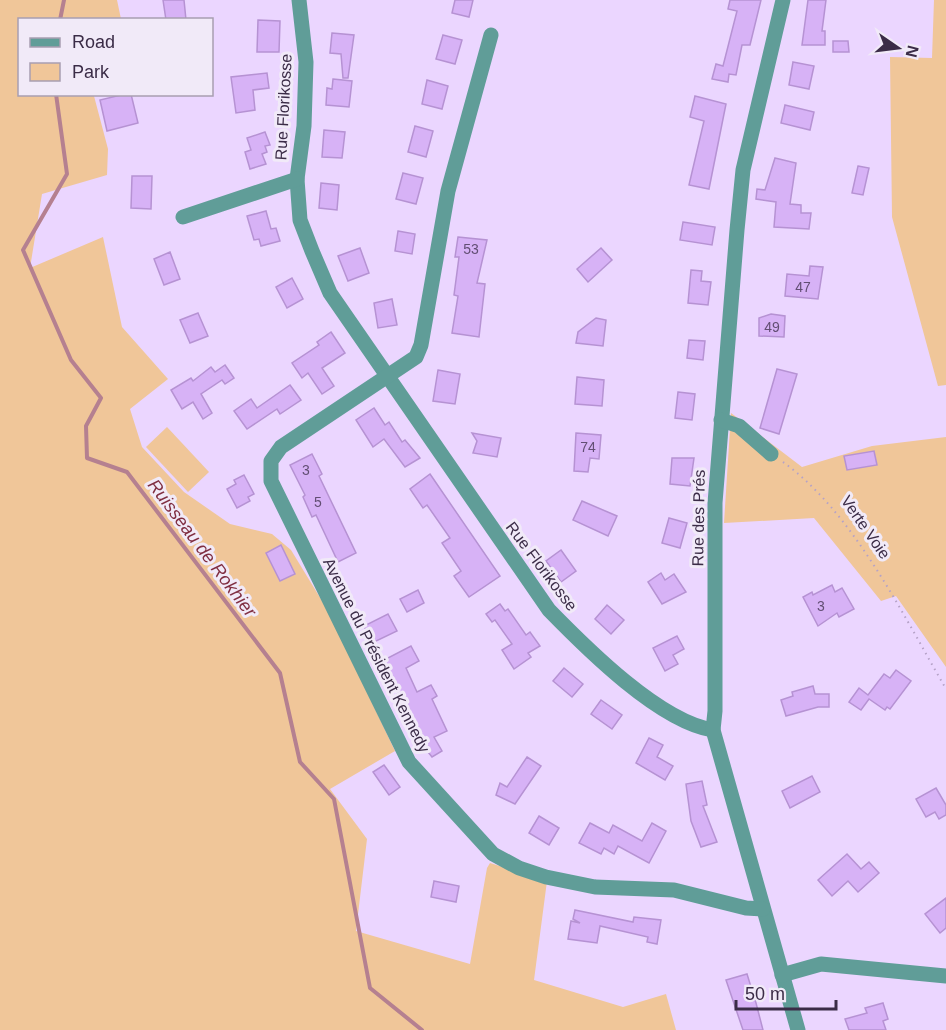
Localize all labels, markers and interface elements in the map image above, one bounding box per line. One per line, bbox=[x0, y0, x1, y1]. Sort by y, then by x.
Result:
legend bbox=[18, 18, 213, 96]
north arrow bbox=[868, 18, 928, 78]
text: Road bbox=[72, 32, 115, 52]
text: N bbox=[902, 44, 922, 59]
street label: Rue Florikosse bbox=[272, 53, 295, 161]
text: Park bbox=[72, 62, 110, 82]
house number: 53 bbox=[463, 241, 479, 257]
house number: 47 bbox=[795, 279, 811, 295]
house number: 49 bbox=[764, 319, 780, 335]
house number: 74 bbox=[580, 439, 596, 455]
house number: 3 bbox=[302, 462, 310, 478]
street label: Rue des Prés bbox=[689, 469, 708, 567]
water label: Ruisseau de Rokhier bbox=[144, 475, 261, 622]
street label: Verte Voie bbox=[838, 493, 894, 562]
house number: 5 bbox=[314, 494, 322, 510]
street label: Rue Florikosse bbox=[503, 519, 581, 614]
street label: Avenue du Président Kennedy bbox=[320, 555, 433, 755]
house number: 3 bbox=[817, 598, 825, 614]
scale bar bbox=[736, 973, 836, 1011]
text: 50 m bbox=[745, 984, 785, 1004]

